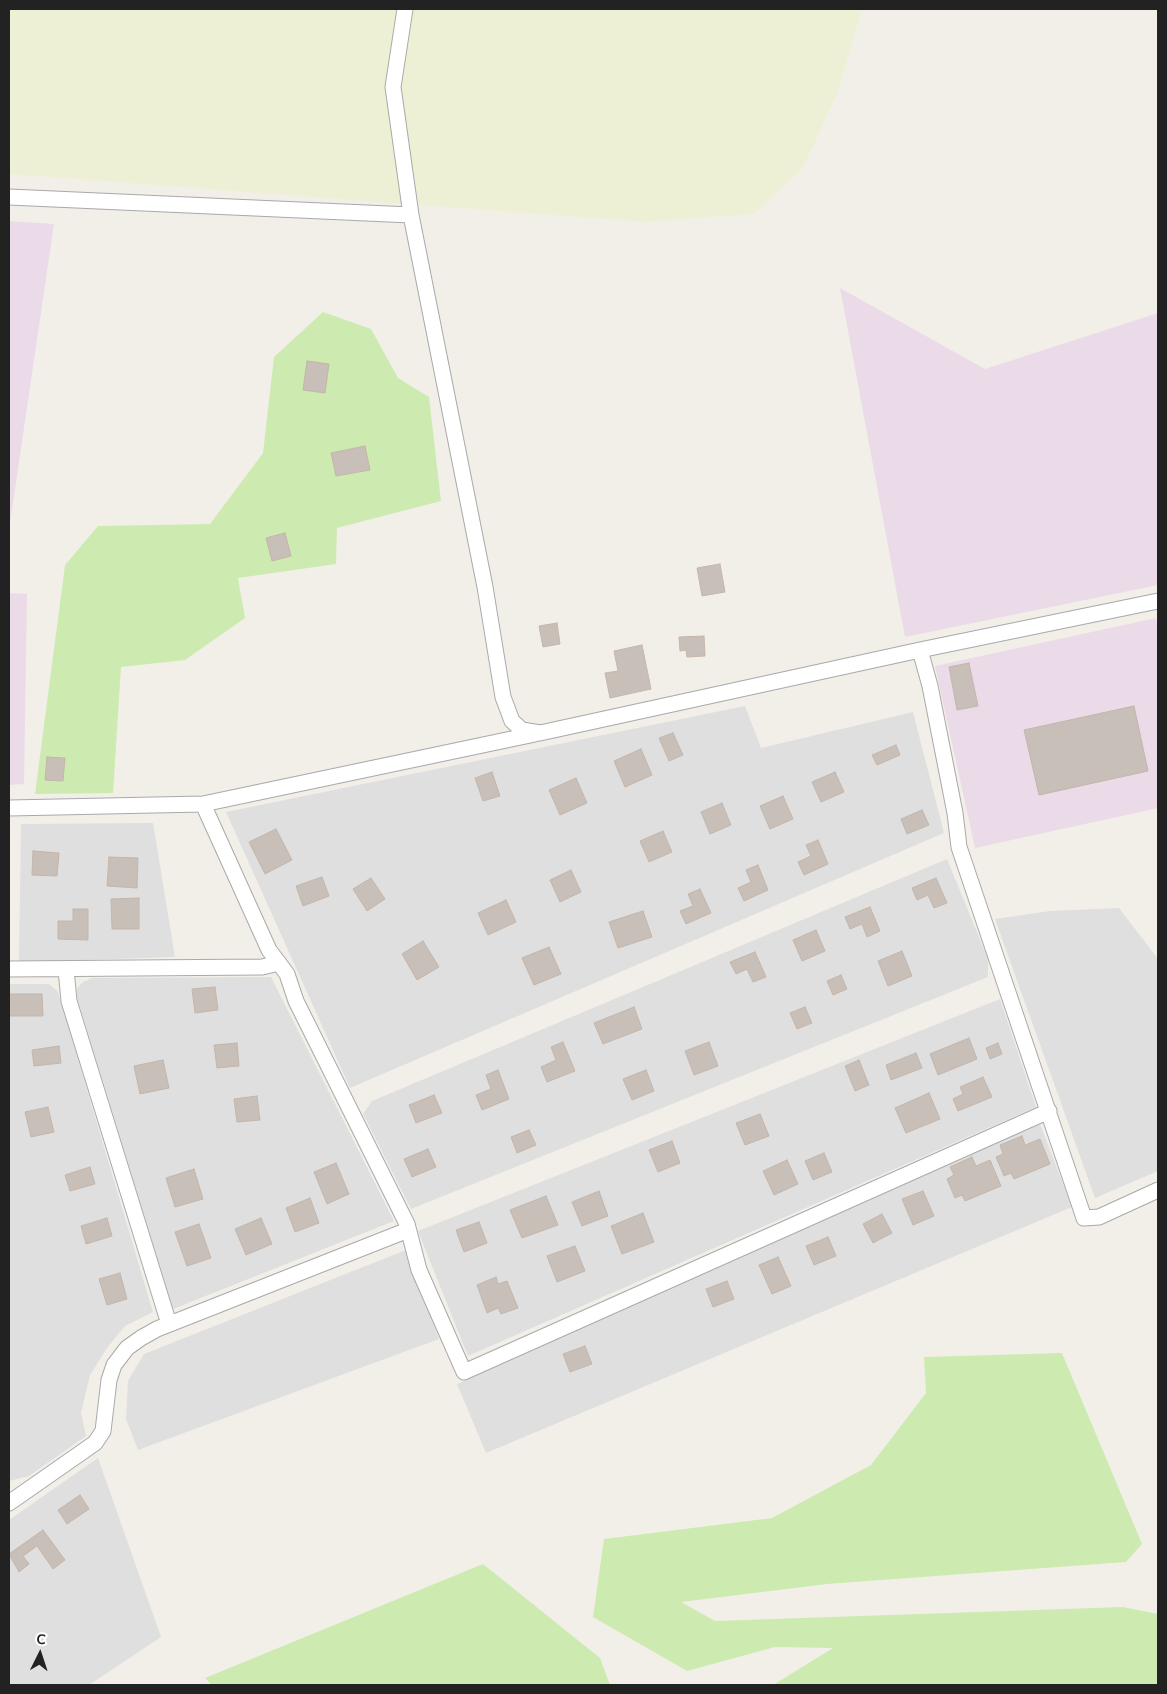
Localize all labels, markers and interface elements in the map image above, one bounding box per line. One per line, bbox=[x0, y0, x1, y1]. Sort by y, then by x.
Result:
north arrow bbox=[15, 1629, 65, 1679]
text: С bbox=[36, 1630, 46, 1648]

